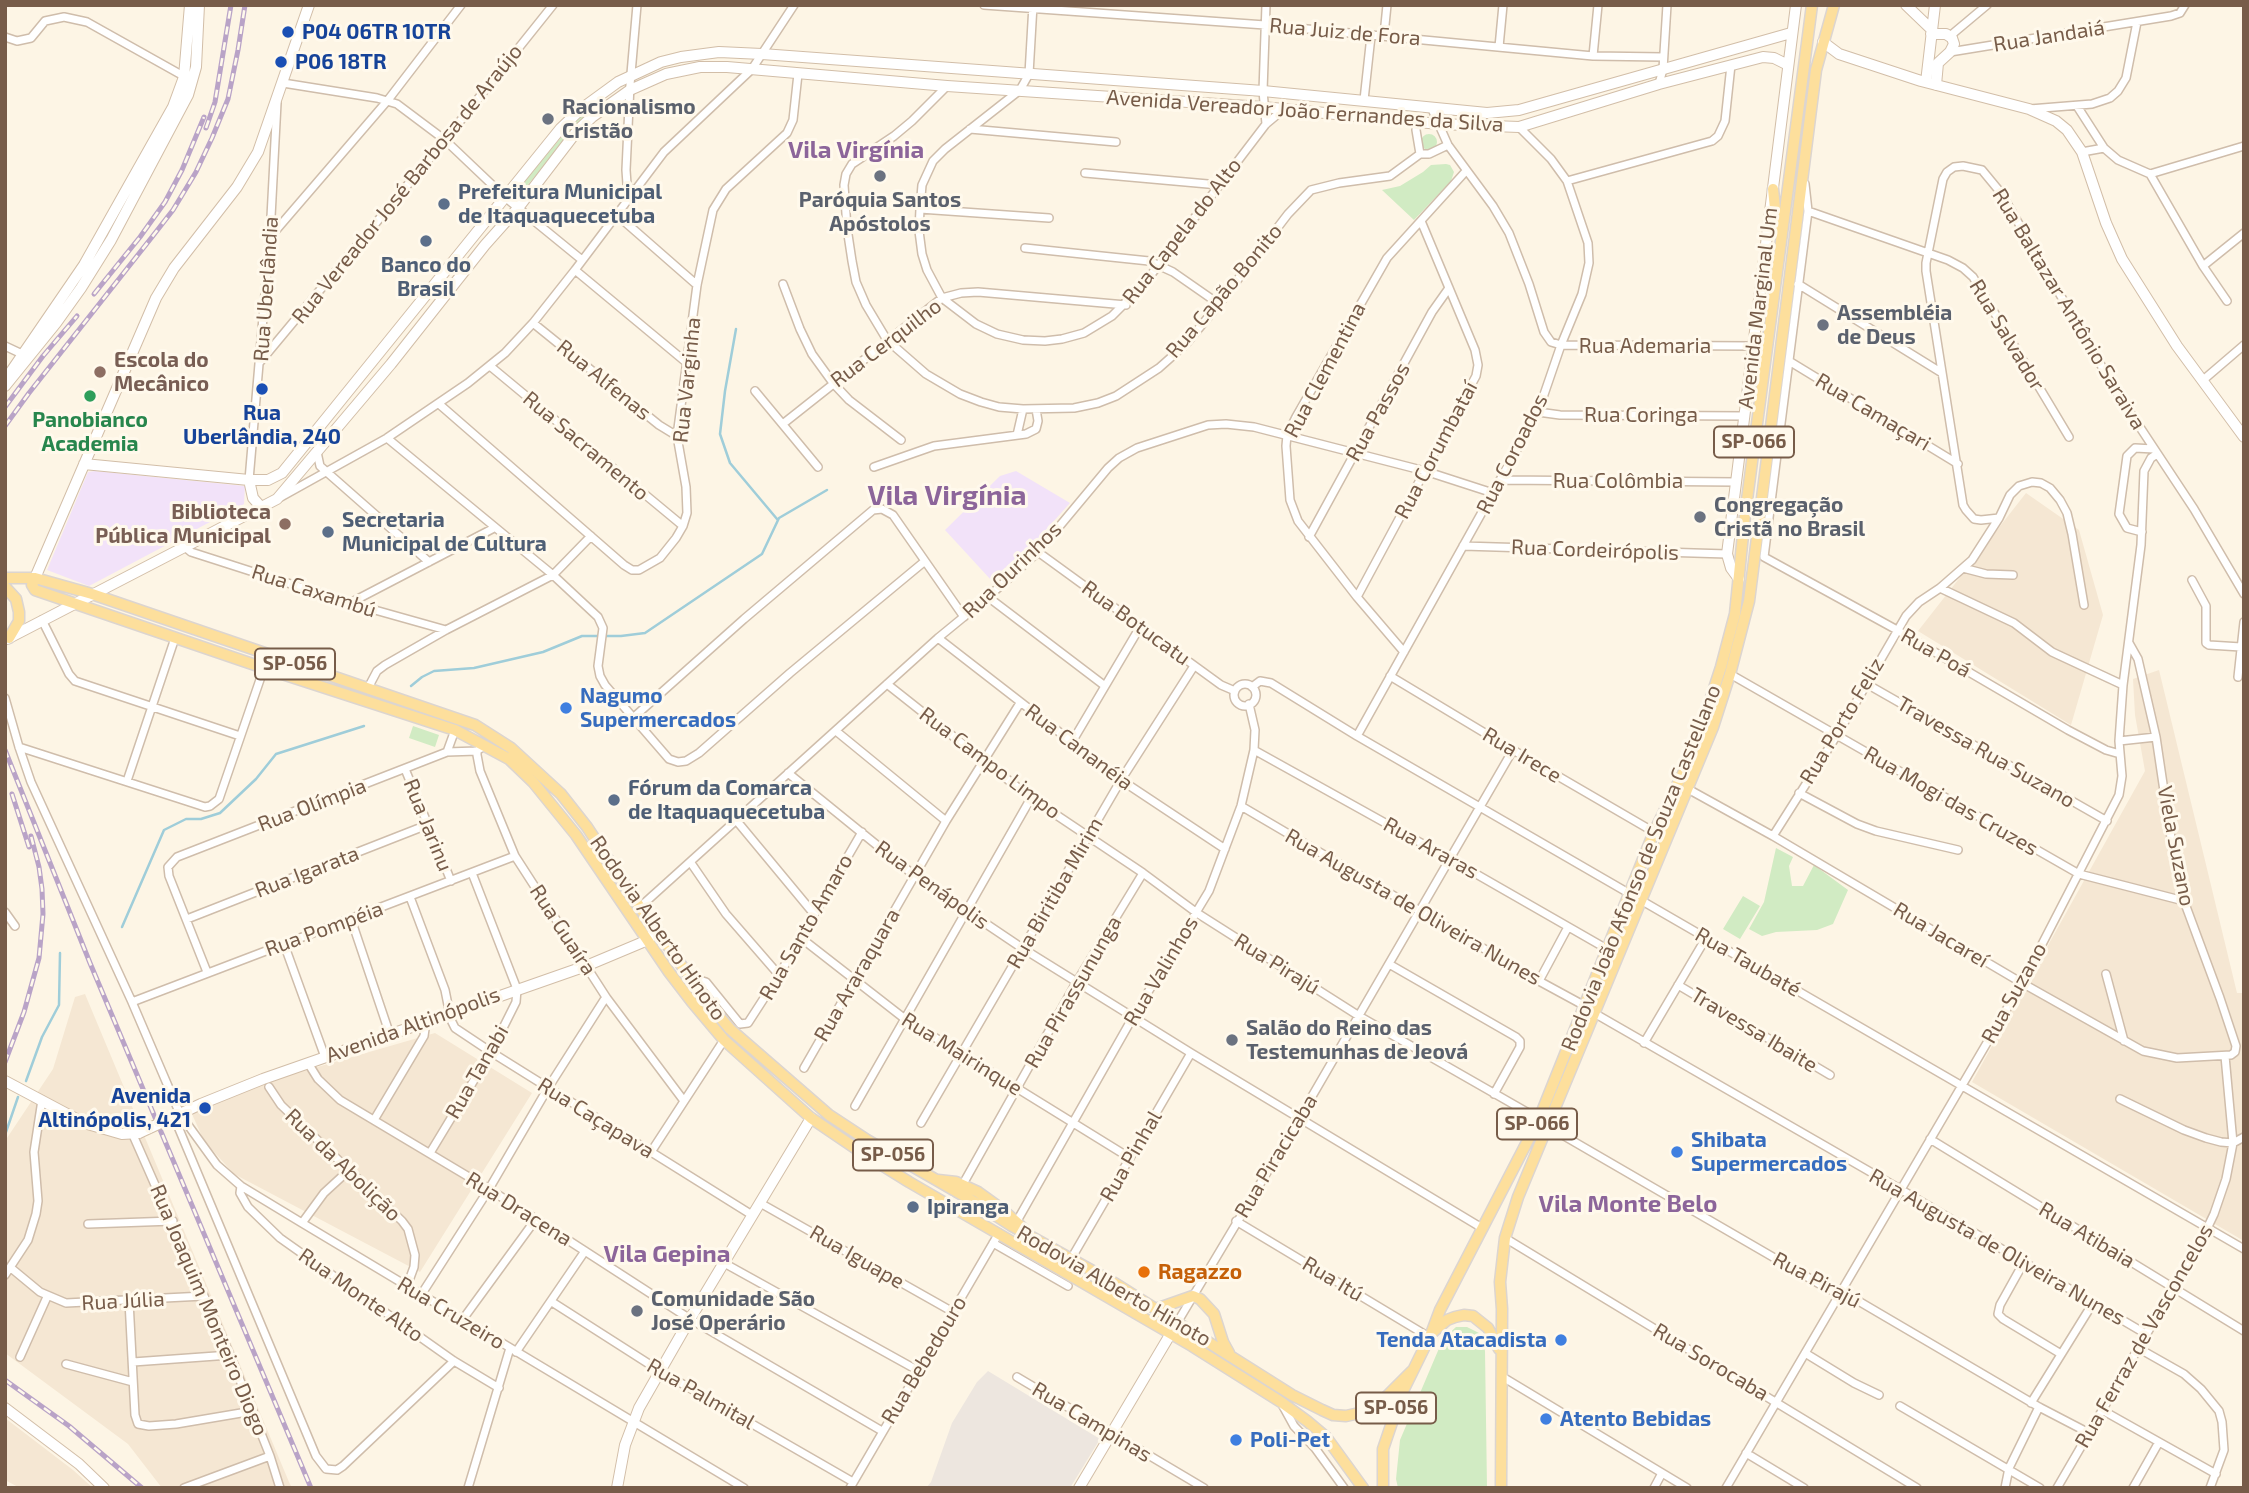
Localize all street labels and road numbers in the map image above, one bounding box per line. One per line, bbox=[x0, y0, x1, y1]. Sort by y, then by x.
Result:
street label: Rua Juiz de Fora bbox=[1268, 13, 1422, 51]
street label: Rua Jandaiá bbox=[1992, 15, 2106, 57]
street label: Rua Vereador José Barbosa de Araújo bbox=[286, 39, 528, 329]
street label: Avenida Vereador João Fernandes da Silva bbox=[1106, 85, 1504, 137]
street label: Rua Capela do Alto bbox=[1117, 153, 1247, 309]
street label: Rua Baltazar Antônio Saraiva bbox=[1987, 184, 2151, 434]
street label: Avenida Marginal Um bbox=[1733, 206, 1783, 410]
street label: Rua Uberlândia bbox=[248, 216, 284, 362]
street label: Rua Capão Bonito bbox=[1161, 219, 1287, 363]
street label: Rua Salvador bbox=[1964, 275, 2050, 395]
street label: Rua Cerquilho bbox=[826, 293, 946, 393]
street label: Rua Clementina bbox=[1279, 298, 1371, 442]
street label: Rua Varginha bbox=[668, 316, 706, 444]
street label: Rua Ademaria bbox=[1579, 333, 1711, 359]
street label: Rua Alfenas bbox=[552, 334, 656, 426]
street label: Rua Passos bbox=[1341, 358, 1415, 466]
street label: Rua Camaçari bbox=[1811, 368, 1935, 456]
street label: Rua Corumbataí bbox=[1389, 377, 1483, 523]
street label: Rua Sacramento bbox=[518, 386, 654, 506]
street label: Rua Coroados bbox=[1471, 390, 1553, 518]
street label: Rua Coringa bbox=[1584, 402, 1698, 428]
road number: SP-066 bbox=[1714, 426, 1794, 458]
street label: Rua Colômbia bbox=[1553, 468, 1683, 494]
street label: Rua Ourinhos bbox=[957, 517, 1067, 623]
street label: Rua Cordeirópolis bbox=[1511, 534, 1679, 566]
street label: Rua Caxambú bbox=[248, 559, 380, 623]
street label: Rua Botucatu bbox=[1077, 575, 1195, 671]
street label: Rua Poá bbox=[1896, 623, 1976, 683]
road number: SP-056 bbox=[255, 649, 335, 680]
street label: Rua Porto Feliz bbox=[1794, 653, 1890, 789]
street label: Rodovia João Afonso de Souza Castellano bbox=[1556, 681, 1726, 1055]
street label: Travessa Rua Suzano bbox=[1893, 691, 2079, 813]
street label: Rua Cananéia bbox=[1020, 698, 1138, 796]
street label: Rua Campo Limpo bbox=[914, 702, 1066, 824]
street label: Rua Irece bbox=[1478, 722, 1566, 788]
street label: Rua Mogi das Cruzes bbox=[1859, 741, 2043, 861]
street label: Rua Olímpia bbox=[254, 773, 370, 837]
street label: Rua Jarinu bbox=[398, 775, 458, 875]
street label: Viela Suzano bbox=[2152, 784, 2200, 908]
street label: Rua Araras bbox=[1379, 812, 1483, 884]
street label: Rua Biritiba Mirim bbox=[1002, 813, 1108, 973]
street label: Rua Augusta de Oliveira Nunes bbox=[1281, 823, 1545, 991]
street label: Rodovia Alberto Hinoto bbox=[585, 831, 731, 1025]
street label: Rua Penápolis bbox=[870, 835, 994, 935]
street label: Rua Igarata bbox=[251, 841, 363, 903]
street label: Rua Santo Amaro bbox=[754, 850, 858, 1004]
street label: Rua Guaíra bbox=[524, 880, 602, 980]
street label: Rua Pompéia bbox=[261, 896, 387, 962]
street label: Rua Jacareí bbox=[1889, 897, 1993, 973]
street label: Rua Araraquara bbox=[809, 904, 905, 1046]
street label: Rua Pirassununga bbox=[1019, 911, 1127, 1073]
street label: Rua Valinhos bbox=[1118, 912, 1204, 1030]
street label: Rua Taubaté bbox=[1691, 922, 1805, 1002]
street label: Rua Pirajú bbox=[1230, 928, 1324, 1000]
street label: Rua Suzano bbox=[1976, 938, 2052, 1048]
street label: Avenida Altinópolis bbox=[323, 982, 503, 1068]
street label: Travessa Ibaite bbox=[1686, 982, 1822, 1078]
street label: Rua Mairinque bbox=[897, 1007, 1027, 1101]
street label: Rua Tanabi bbox=[440, 1021, 514, 1123]
street label: Rua Caçapava bbox=[533, 1072, 659, 1164]
street label: Rua Piracicaba bbox=[1229, 1090, 1323, 1222]
street label: Rua da Abolição bbox=[280, 1103, 406, 1227]
street label: Rua Pinhal bbox=[1095, 1106, 1167, 1206]
road number: SP-066 bbox=[1497, 1108, 1577, 1140]
road number: SP-056 bbox=[853, 1140, 933, 1170]
street label: Rua Augusta de Oliveira Nunes bbox=[1865, 1163, 2129, 1331]
street label: Rua Dracena bbox=[461, 1166, 577, 1252]
street label: Rua Joaquim Monteiro Diogo bbox=[145, 1181, 273, 1439]
street label: Rua Atibaia bbox=[2034, 1197, 2140, 1273]
street label: Rua Iguape bbox=[805, 1220, 909, 1294]
street label: Rodovia Alberto Hinoto bbox=[1012, 1220, 1216, 1352]
street label: Rua Ferraz de Vasconcelos bbox=[2070, 1220, 2218, 1452]
street label: Rua Monte Alto bbox=[294, 1243, 428, 1347]
street label: Rua Pirajú bbox=[1769, 1246, 1865, 1314]
street label: Rua Itú bbox=[1298, 1251, 1368, 1307]
street label: Rua Cruzeiro bbox=[393, 1271, 509, 1355]
street label: Rua Júlia bbox=[81, 1286, 165, 1316]
street label: Rua Bebedouro bbox=[876, 1291, 972, 1429]
street label: Rua Sorocaba bbox=[1649, 1318, 1773, 1406]
street label: Rua Palmital bbox=[642, 1353, 760, 1435]
street label: Rua Campinas bbox=[1028, 1376, 1156, 1468]
road number: SP-056 bbox=[1356, 1392, 1436, 1424]

